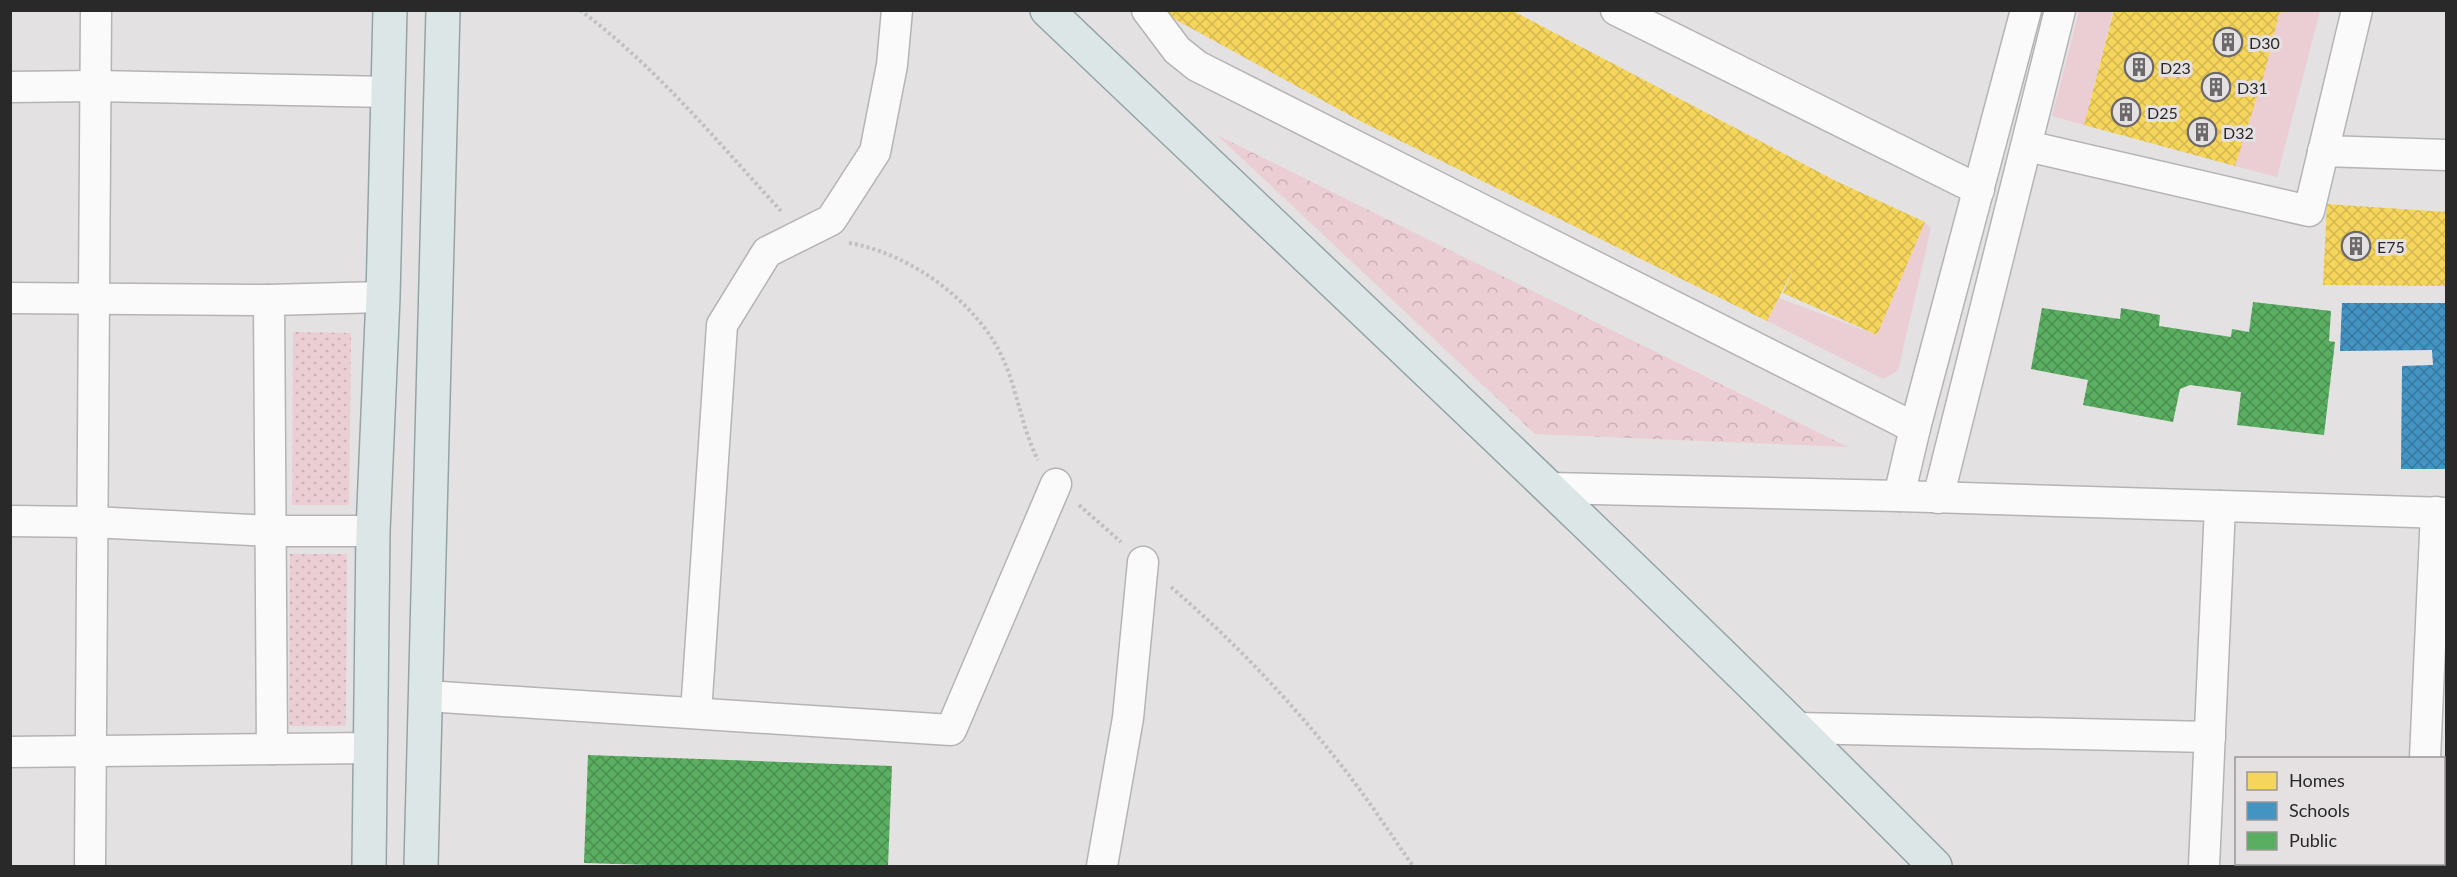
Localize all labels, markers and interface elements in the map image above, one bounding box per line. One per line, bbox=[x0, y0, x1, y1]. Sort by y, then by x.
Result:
building icon: D30 bbox=[2212, 26, 2244, 58]
place label: D30 bbox=[2249, 33, 2280, 52]
building icon: D23 bbox=[2123, 51, 2155, 83]
place label: D23 bbox=[2160, 58, 2191, 77]
building icon: D31 bbox=[2200, 71, 2232, 103]
place label: D31 bbox=[2237, 78, 2268, 97]
building icon: D25 bbox=[2110, 96, 2142, 128]
place label: D25 bbox=[2147, 103, 2178, 122]
building icon: D32 bbox=[2186, 116, 2218, 148]
place label: D32 bbox=[2223, 123, 2254, 142]
building icon: E75 bbox=[2340, 230, 2372, 262]
place label: E75 bbox=[2377, 237, 2405, 256]
legend bbox=[2235, 757, 2445, 865]
text: Homes bbox=[2289, 769, 2345, 791]
text: Schools bbox=[2289, 799, 2350, 821]
text: Public bbox=[2289, 829, 2337, 851]

